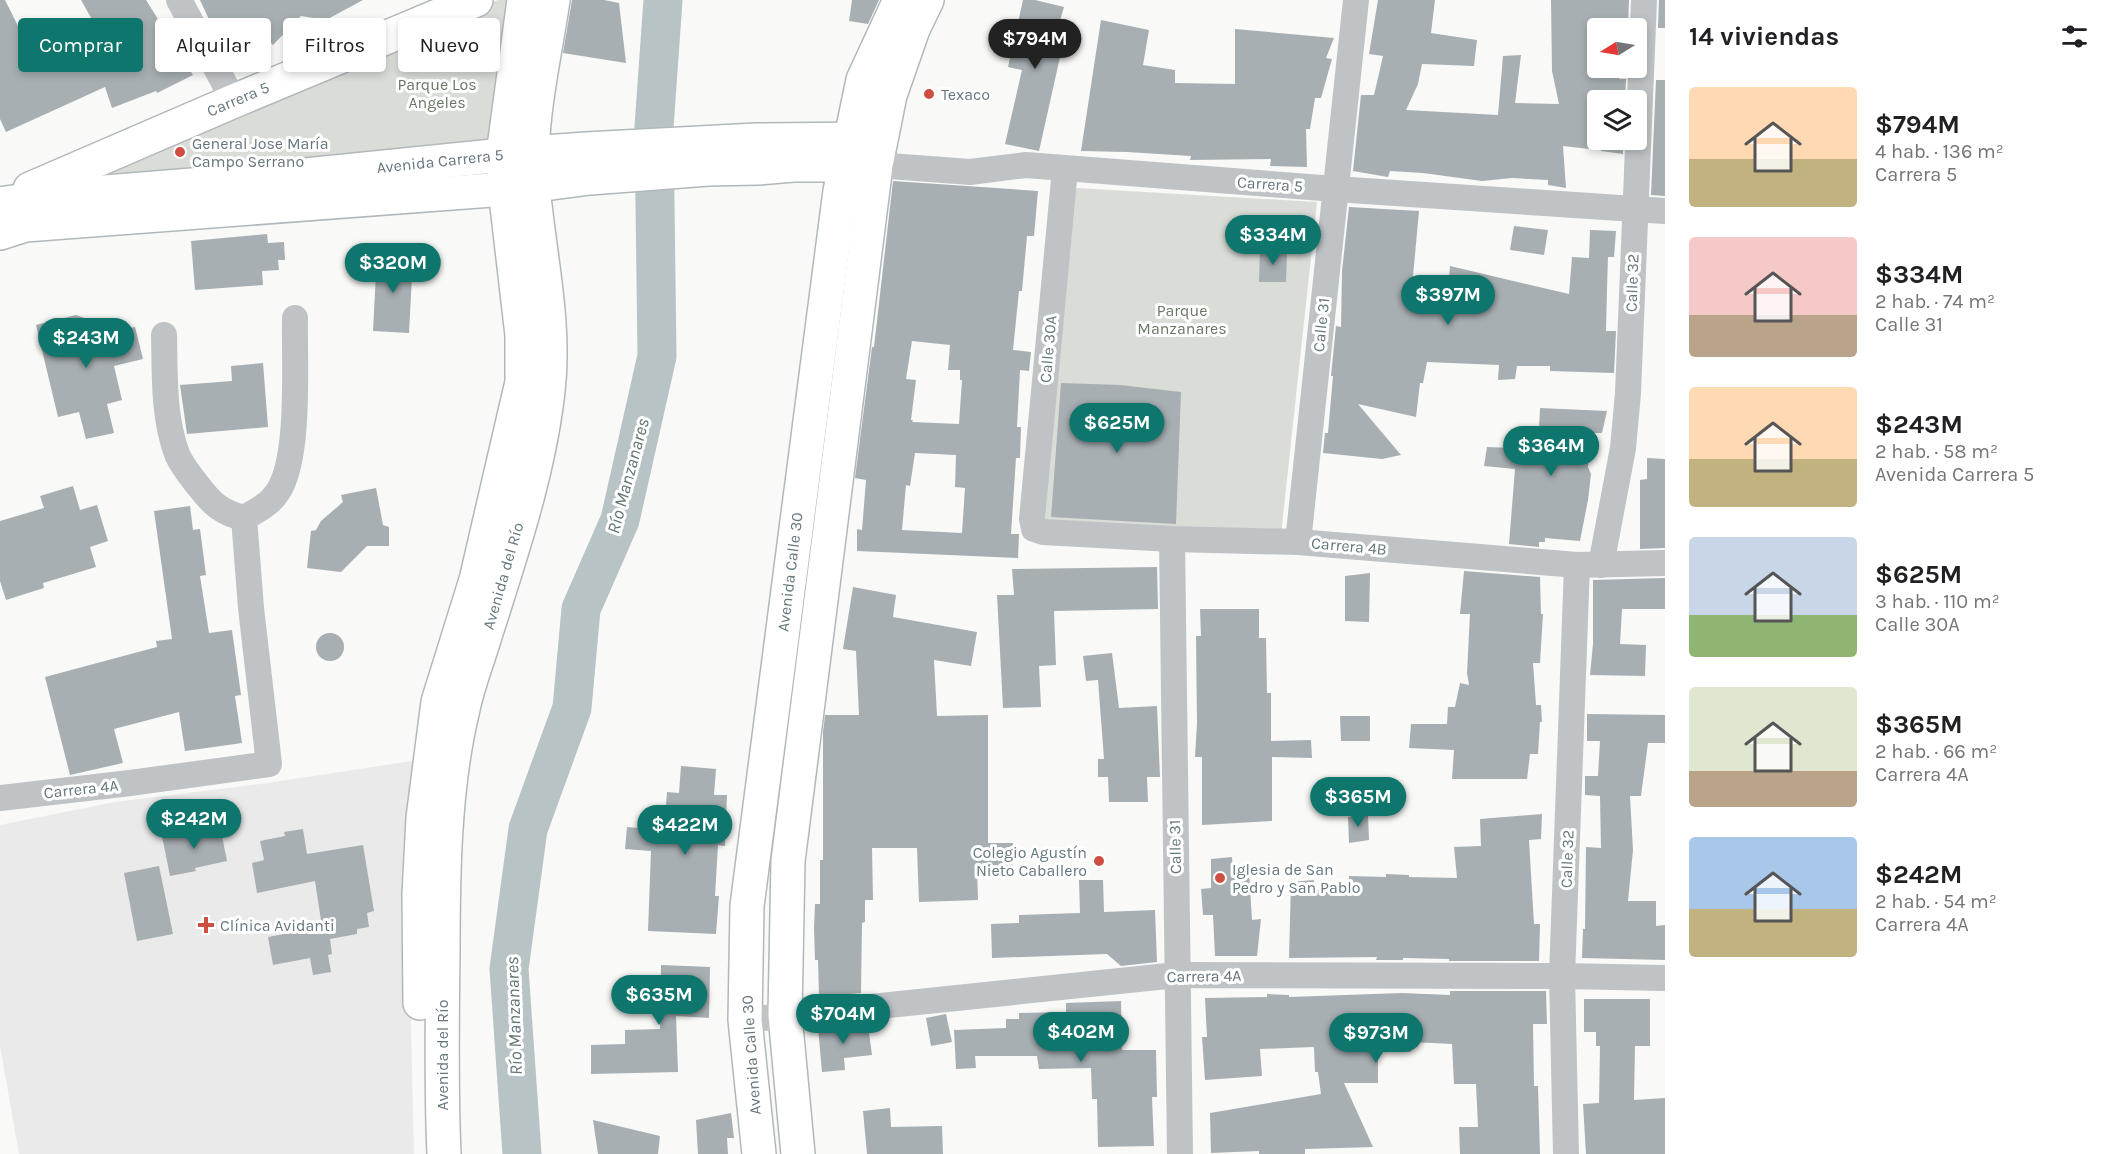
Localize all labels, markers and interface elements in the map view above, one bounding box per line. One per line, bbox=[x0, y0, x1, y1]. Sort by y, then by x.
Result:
chip: Comprar bbox=[18, 18, 143, 72]
chip: Alquilar bbox=[155, 18, 271, 72]
chip: Filtros bbox=[283, 18, 386, 72]
chip: Nuevo bbox=[398, 18, 500, 72]
north arrow bbox=[1587, 18, 1647, 78]
map controls bbox=[1587, 18, 1647, 150]
pin: $794M bbox=[993, 19, 1077, 70]
icon: filters bbox=[2058, 20, 2091, 53]
text: 14 viviendas bbox=[1689, 21, 1839, 52]
text: $794M bbox=[1002, 27, 1068, 50]
park label: Parque Los Angeles bbox=[397, 75, 477, 112]
street label: Carrera 5 bbox=[204, 77, 272, 121]
place label: Texaco bbox=[941, 85, 990, 104]
marker: Texaco bbox=[922, 87, 936, 101]
button: layers bbox=[1587, 90, 1647, 150]
text: $794M bbox=[1875, 109, 1960, 140]
icon: home bbox=[1737, 111, 1809, 183]
place label: General Jose María Campo Serrano bbox=[192, 134, 329, 171]
text: 4 hab. · 136 m² bbox=[1875, 140, 2004, 163]
marker: General Jose María Campo Serrano bbox=[173, 145, 187, 159]
street label: Avenida Carrera 5 bbox=[376, 145, 504, 177]
text: Carrera 5 bbox=[1875, 163, 1957, 186]
street label: Carrera 5 bbox=[1237, 172, 1303, 196]
pin: $334M bbox=[1231, 215, 1315, 266]
text: $334M bbox=[1239, 223, 1307, 246]
pin: $320M bbox=[351, 243, 435, 294]
text: $320M bbox=[359, 251, 427, 274]
street label: Calle 32 bbox=[1621, 254, 1643, 312]
text: $334M bbox=[1875, 259, 1963, 290]
icon: home bbox=[1737, 261, 1809, 333]
pin: $397M bbox=[1406, 275, 1490, 326]
text: $397M bbox=[1415, 283, 1481, 306]
text: 2 hab. · 74 m² bbox=[1875, 290, 1995, 313]
street label: Calle 31 bbox=[1309, 297, 1333, 353]
park label: Parque Manzanares bbox=[1137, 301, 1227, 338]
text: Calle 31 bbox=[1875, 313, 1943, 336]
street label: Calle 30A bbox=[1036, 314, 1060, 384]
pin: $243M bbox=[44, 318, 128, 369]
text: $243M bbox=[52, 326, 120, 349]
pin: $625M bbox=[1075, 403, 1159, 454]
text: $243M bbox=[1875, 409, 1963, 440]
text: $625M bbox=[1083, 411, 1151, 434]
icon: home bbox=[1737, 411, 1809, 483]
water label: Río Manzanares bbox=[602, 416, 654, 536]
pin: $364M bbox=[1509, 426, 1593, 477]
text: $364M bbox=[1517, 434, 1585, 457]
text: 2 hab. · 58 m² bbox=[1875, 440, 1998, 463]
text: Avenida Carrera 5 bbox=[1875, 463, 2034, 486]
street label: Avenida Calle 30 bbox=[773, 511, 807, 633]
street label: Avenida del Río bbox=[479, 520, 527, 632]
street label: Carrera 4B bbox=[1310, 533, 1388, 559]
text: $625M bbox=[1875, 559, 1962, 590]
icon: home bbox=[1737, 561, 1809, 633]
text: 3 hab. · 110 m² bbox=[1875, 590, 2000, 613]
text: Calle 30A bbox=[1875, 613, 1960, 636]
text: $365M bbox=[1875, 709, 1963, 740]
icon: home bbox=[1737, 711, 1809, 783]
text: 2 hab. · 66 m² bbox=[1875, 740, 1997, 763]
text: Carrera 4A bbox=[1875, 763, 1969, 786]
street label: Carrera 4A bbox=[43, 776, 119, 802]
pin: $365M bbox=[1316, 777, 1400, 828]
text: $365M bbox=[1324, 785, 1392, 808]
pin: $242M bbox=[152, 799, 236, 850]
pin: $422M bbox=[643, 805, 727, 856]
text: $242M bbox=[160, 807, 228, 830]
text: $422M bbox=[651, 813, 719, 836]
street label: Calle 31 bbox=[1165, 820, 1185, 874]
street label: Calle 32 bbox=[1556, 830, 1578, 888]
place label: Colegio Agustín Nieto Caballero bbox=[973, 843, 1087, 880]
marker: Colegio Agustín Nieto Caballero bbox=[1092, 854, 1106, 868]
text: $242M bbox=[1875, 859, 1963, 890]
place label: Iglesia de San Pedro y San Pablo bbox=[1232, 860, 1360, 897]
icon: home bbox=[1737, 861, 1809, 933]
marker: Iglesia de San Pedro y San Pablo bbox=[1213, 871, 1227, 885]
text: 2 hab. · 54 m² bbox=[1875, 890, 1997, 913]
text: Carrera 4A bbox=[1875, 913, 1969, 936]
marker: Clínica Avidanti bbox=[197, 916, 215, 934]
place label: Clínica Avidanti bbox=[220, 916, 335, 935]
water label: Río Manzanares bbox=[501, 956, 527, 1076]
street label: Carrera 4A bbox=[1166, 966, 1242, 986]
pin: $635M bbox=[617, 975, 701, 1026]
text: $635M bbox=[625, 983, 693, 1006]
street label: Avenida Calle 30 bbox=[737, 994, 765, 1116]
pin: $704M bbox=[801, 994, 885, 1045]
street label: Avenida del Río bbox=[433, 1000, 452, 1110]
text: $704M bbox=[810, 1002, 876, 1025]
pin: $402M bbox=[1039, 1012, 1123, 1063]
pin: $973M bbox=[1334, 1013, 1418, 1064]
text: $402M bbox=[1047, 1020, 1115, 1043]
text: $973M bbox=[1343, 1021, 1409, 1044]

